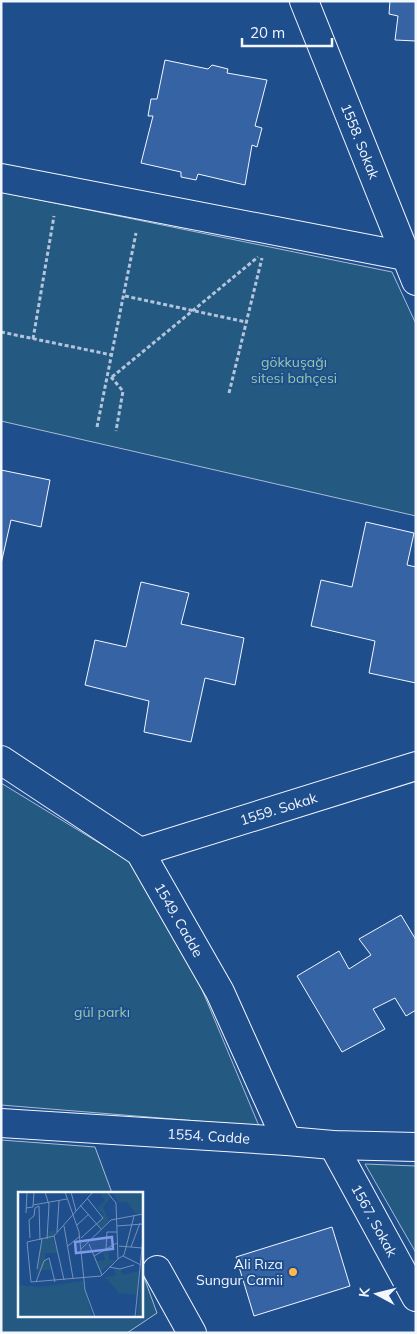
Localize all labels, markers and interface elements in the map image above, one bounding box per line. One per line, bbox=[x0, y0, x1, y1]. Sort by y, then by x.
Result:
scale bar bbox=[242, 15, 332, 47]
text: 20 m bbox=[250, 23, 285, 42]
street label: 1558. Sokak bbox=[337, 101, 384, 182]
park label: gökkuşağı sitesi bahçesi bbox=[251, 353, 337, 387]
street label: 1559. Sokak bbox=[238, 788, 320, 829]
street label: 1549. Cadde bbox=[151, 880, 207, 960]
park label: gül parkı bbox=[74, 1003, 130, 1021]
street label: 1554. Cadde bbox=[167, 1124, 250, 1148]
street label: 1567. Sokak bbox=[347, 1181, 402, 1261]
inset map bbox=[18, 1192, 142, 1316]
place label: Ali Rıza Sungur Camii bbox=[196, 1255, 283, 1289]
marker: Ali Rıza Sungur Camii bbox=[287, 1266, 299, 1278]
north arrow bbox=[352, 1269, 402, 1319]
text: K bbox=[355, 1286, 374, 1298]

